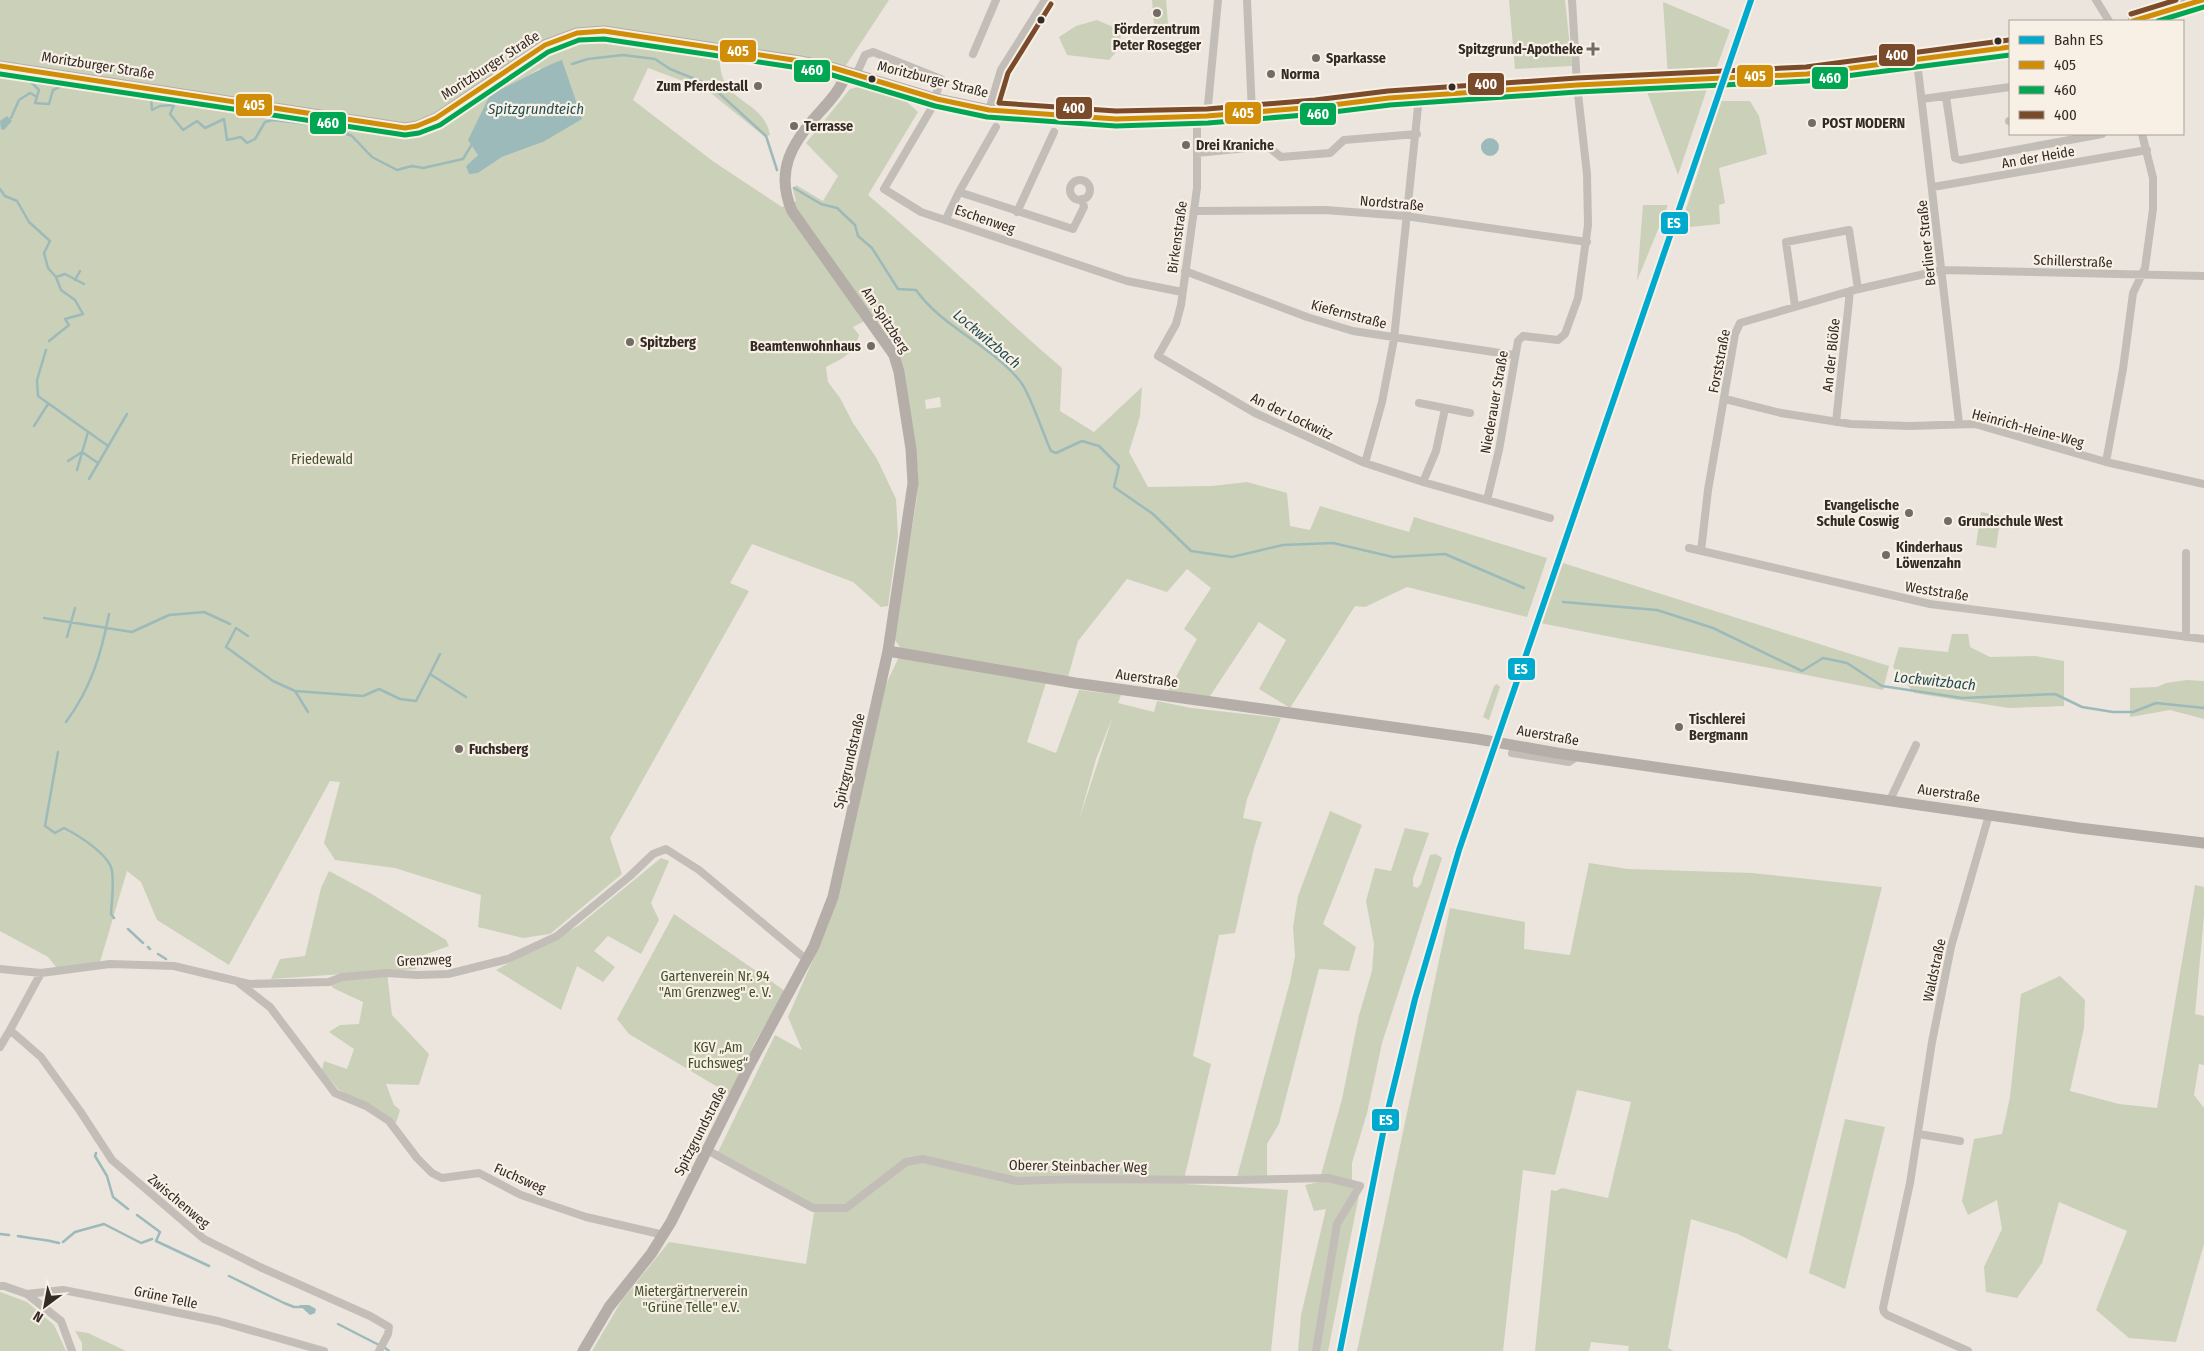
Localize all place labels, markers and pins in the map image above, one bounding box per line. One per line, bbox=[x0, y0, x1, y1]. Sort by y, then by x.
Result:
marker: Förderzentrum Peter Rosegger bbox=[1151, 7, 1163, 19]
unlabelled marker bbox=[1036, 15, 1046, 25]
place label: Förderzentrum Peter Rosegger bbox=[1113, 21, 1202, 54]
unlabelled marker bbox=[1993, 36, 2003, 46]
place label: Spitzgrund-Apotheke bbox=[1458, 41, 1583, 58]
marker: Spitzgrund-Apotheke bbox=[1587, 43, 1599, 55]
place label: Sparkasse bbox=[1326, 50, 1386, 67]
marker: Sparkasse bbox=[1310, 52, 1322, 64]
place label: Norma bbox=[1281, 66, 1320, 83]
marker: Norma bbox=[1265, 68, 1277, 80]
unlabelled marker bbox=[867, 74, 877, 84]
place label: Zum Pferdestall bbox=[657, 78, 748, 95]
marker: Zum Pferdestall bbox=[752, 80, 764, 92]
unlabelled marker bbox=[1447, 82, 1457, 92]
place label: POST MODERN bbox=[1822, 115, 1905, 132]
marker: POST MODERN bbox=[1806, 117, 1818, 129]
place label: Terrasse bbox=[804, 118, 853, 135]
marker: Terrasse bbox=[788, 120, 800, 132]
place label: Drei Kraniche bbox=[1196, 137, 1274, 154]
marker: Drei Kraniche bbox=[1180, 139, 1192, 151]
place label: Spitzberg bbox=[640, 334, 696, 351]
marker: Spitzberg bbox=[624, 336, 636, 348]
place label: Beamtenwohnhaus bbox=[750, 338, 861, 355]
marker: Beamtenwohnhaus bbox=[865, 340, 877, 352]
place label: Evangelische Schule Coswig bbox=[1817, 497, 1899, 530]
marker: Evangelische Schule Coswig bbox=[1903, 507, 1915, 519]
place label: Grundschule West bbox=[1958, 513, 2064, 530]
marker: Grundschule West bbox=[1942, 515, 1954, 527]
place label: Kinderhaus Löwenzahn bbox=[1896, 539, 1963, 572]
marker: Kinderhaus Löwenzahn bbox=[1880, 549, 1892, 561]
place label: Tischlerei Bergmann bbox=[1689, 711, 1748, 744]
marker: Tischlerei Bergmann bbox=[1673, 721, 1685, 733]
place label: Fuchsberg bbox=[469, 741, 528, 758]
marker: Fuchsberg bbox=[453, 743, 465, 755]

